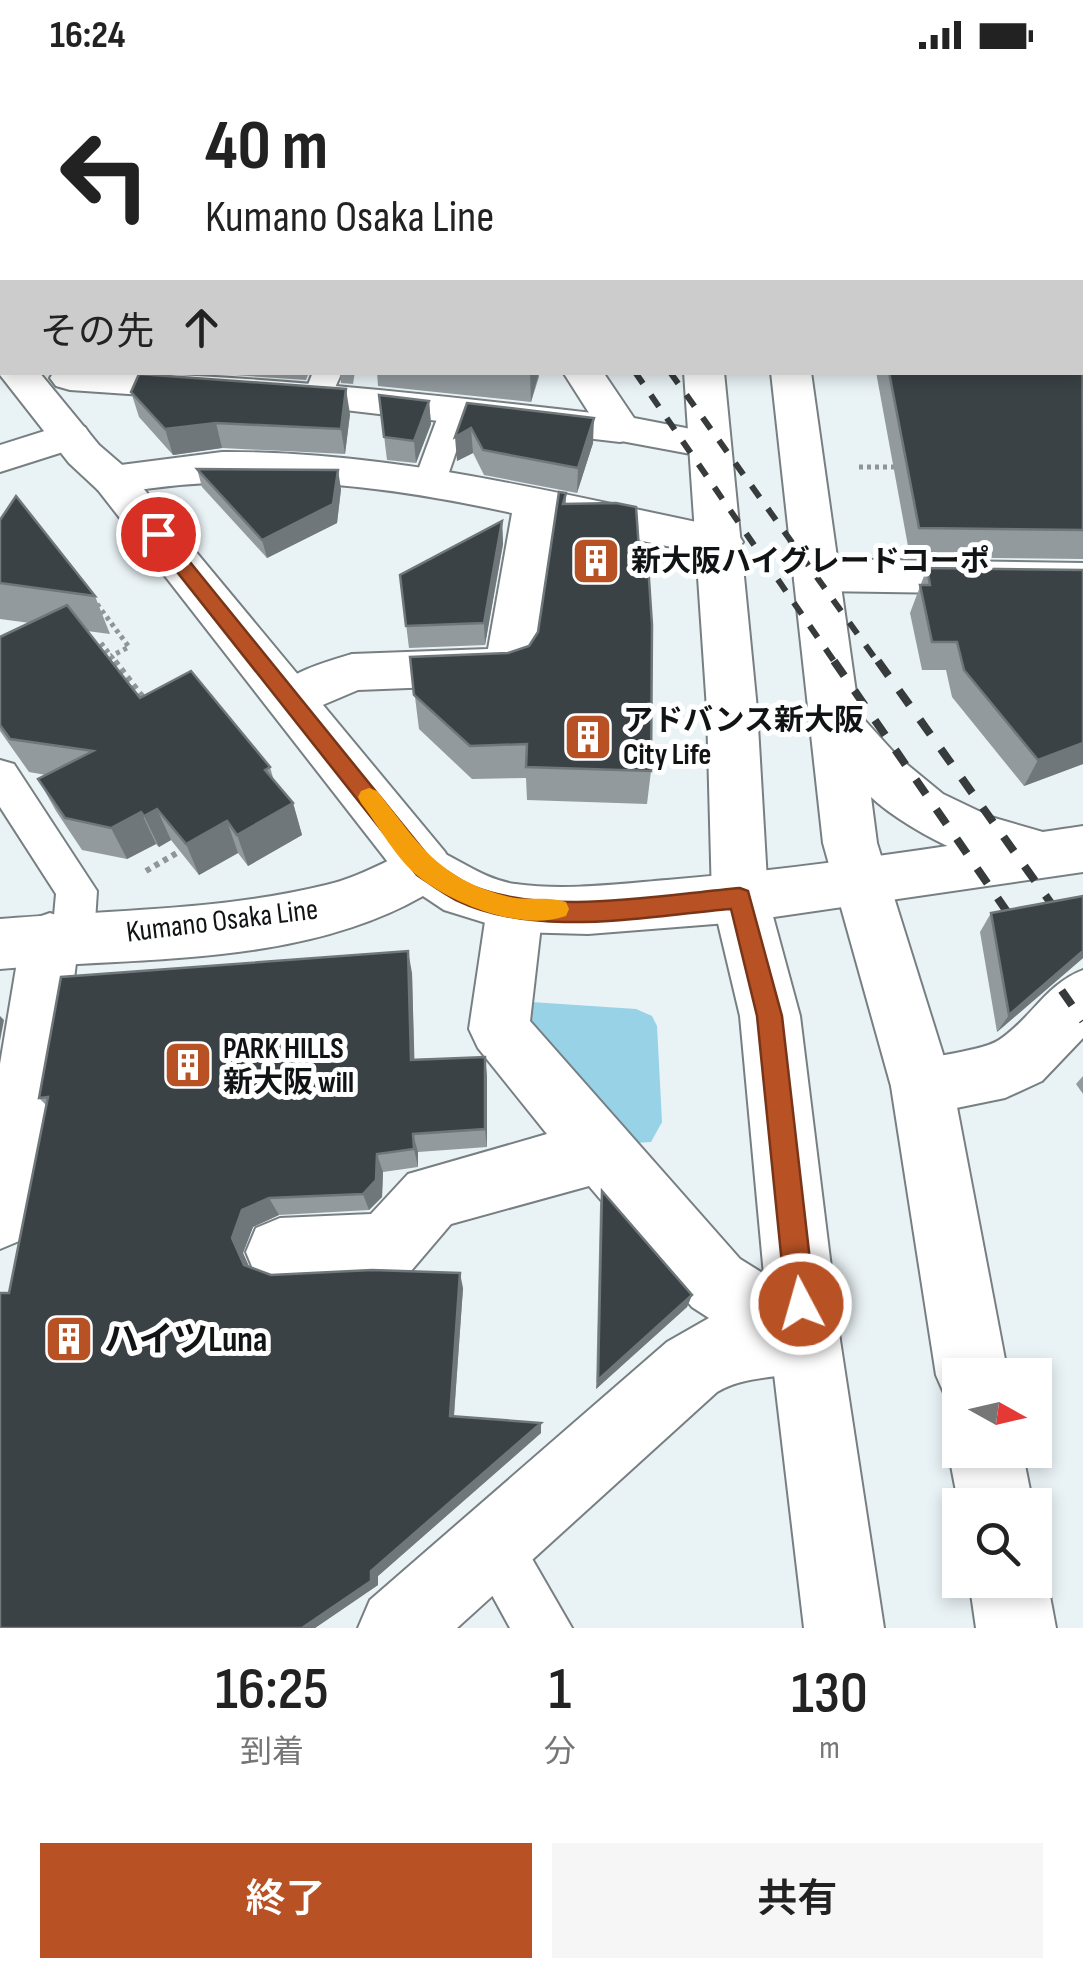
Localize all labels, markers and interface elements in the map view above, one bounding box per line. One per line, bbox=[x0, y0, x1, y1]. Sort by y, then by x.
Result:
text: 16:24 bbox=[50, 13, 125, 58]
text: 40 m bbox=[205, 105, 328, 189]
icon: left bbox=[40, 110, 170, 240]
text: Kumano Osaka Line bbox=[205, 190, 494, 245]
icon: ahead bbox=[174, 300, 229, 355]
text: その先 bbox=[40, 310, 154, 355]
pin bbox=[116, 492, 201, 577]
icon: arrive bbox=[131, 507, 186, 562]
building icon: 新大阪ハイグレードコーポ bbox=[570, 535, 622, 587]
place label: 新大阪ハイグレードコーポ bbox=[631, 544, 990, 580]
place label: アドバンス新大阪 City Life bbox=[623, 703, 864, 773]
building icon: アドバンス新大阪 City Life bbox=[562, 711, 614, 763]
street label: Kumano Osaka Line bbox=[124, 891, 320, 951]
place label: PARK HILLS 新大阪 will bbox=[223, 1031, 354, 1101]
building icon: PARK HILLS 新大阪 will bbox=[162, 1039, 214, 1091]
position arrow bbox=[749, 1252, 853, 1356]
building icon: ハイツLuna bbox=[43, 1313, 95, 1365]
place label: ハイツLuna bbox=[104, 1319, 267, 1362]
north arrow bbox=[942, 1358, 1052, 1468]
map controls bbox=[942, 1358, 1052, 1598]
button: search bbox=[942, 1488, 1052, 1598]
text: 16:25 bbox=[215, 1654, 329, 1726]
text: 1 bbox=[549, 1654, 571, 1726]
text: 130 bbox=[791, 1658, 868, 1730]
text: m bbox=[819, 1729, 840, 1768]
text: 到着 bbox=[240, 1733, 304, 1772]
text: 分 bbox=[544, 1733, 576, 1772]
button: 終了 bbox=[40, 1843, 532, 1958]
button: 共有 bbox=[552, 1843, 1043, 1958]

